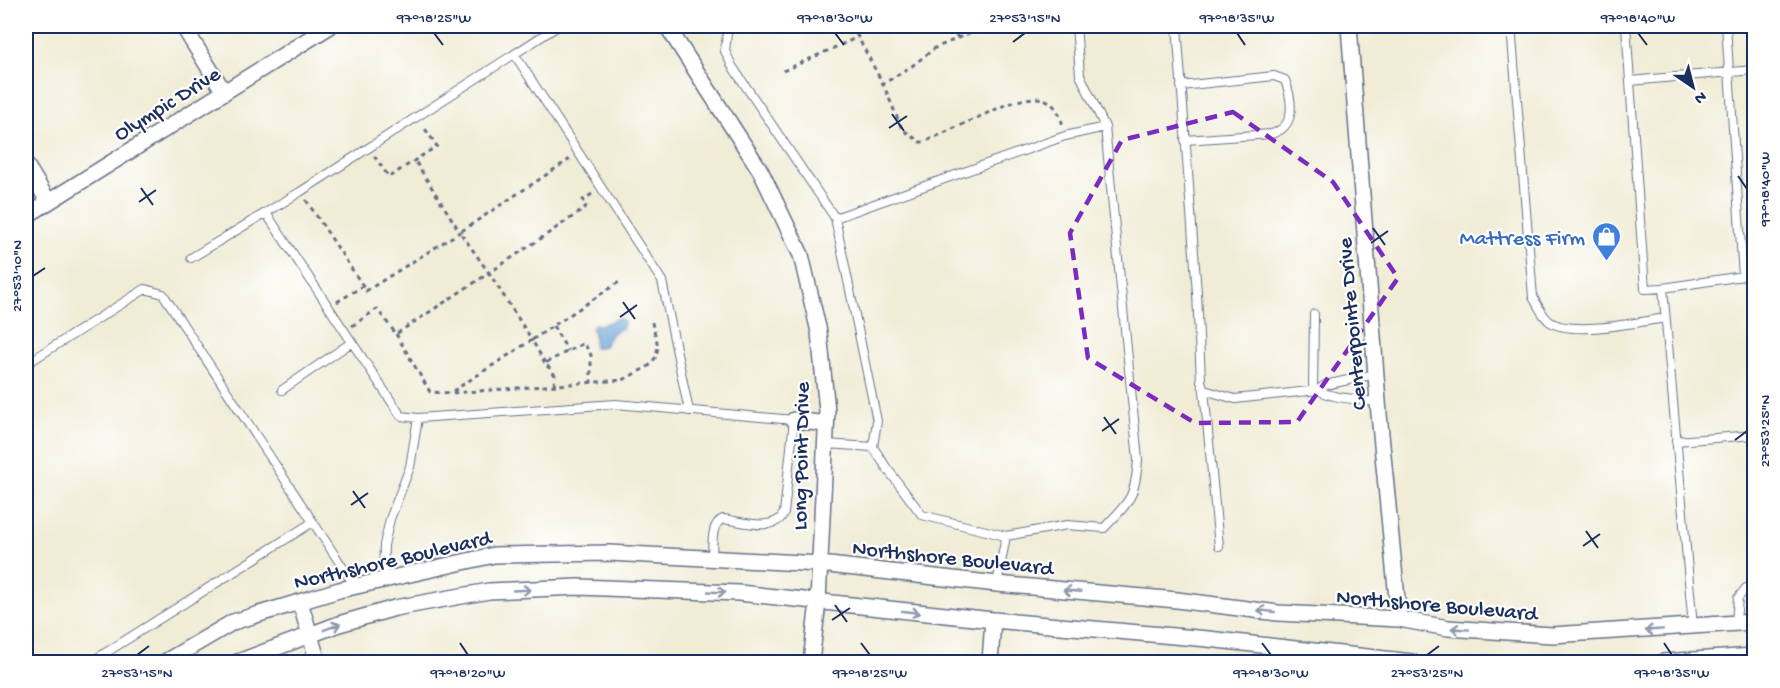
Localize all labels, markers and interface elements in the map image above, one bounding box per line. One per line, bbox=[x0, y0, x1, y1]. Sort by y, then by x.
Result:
text: 97°18'25"W bbox=[396, 10, 471, 28]
text: 97°18'30"W bbox=[796, 10, 873, 28]
text: 27°53'15"N bbox=[989, 10, 1061, 28]
text: 97°18'35"W bbox=[1199, 10, 1275, 28]
text: 97°18'40"W bbox=[1600, 10, 1676, 28]
north arrow bbox=[1663, 57, 1723, 117]
street label: Olympic Drive bbox=[110, 62, 227, 148]
text: N bbox=[1689, 86, 1709, 108]
text: 97°18'40"W bbox=[1757, 151, 1775, 227]
shop icon: Mattress Firm bbox=[1590, 220, 1622, 262]
place label: Mattress Firm bbox=[1460, 227, 1585, 253]
street label: Centerpointe Drive bbox=[1333, 236, 1374, 411]
text: 27°53'10"N bbox=[9, 240, 27, 312]
street label: Long Point Drive bbox=[789, 381, 817, 531]
text: 27°53'25"N bbox=[1757, 394, 1775, 467]
street label: Northshore Boulevard bbox=[292, 526, 496, 597]
street label: Northshore Boulevard bbox=[851, 537, 1056, 584]
one-way arrow bbox=[512, 584, 532, 595]
one-way arrow bbox=[1062, 585, 1082, 596]
street label: Northshore Boulevard bbox=[1335, 585, 1540, 629]
one-way arrow bbox=[707, 586, 727, 597]
one-way arrow bbox=[1256, 605, 1276, 616]
one-way arrow bbox=[901, 607, 921, 618]
one-way arrow bbox=[322, 621, 341, 632]
one-way arrow bbox=[1450, 623, 1470, 634]
one-way arrow bbox=[1645, 624, 1665, 635]
text: 27°53'15"N bbox=[101, 665, 173, 683]
text: 97°18'20"W bbox=[430, 665, 506, 683]
text: 97°18'25"W bbox=[832, 665, 907, 683]
text: 97°18'30"W bbox=[1232, 665, 1309, 683]
text: 27°53'25"N bbox=[1391, 665, 1464, 683]
text: 97°18'35"W bbox=[1634, 665, 1710, 683]

